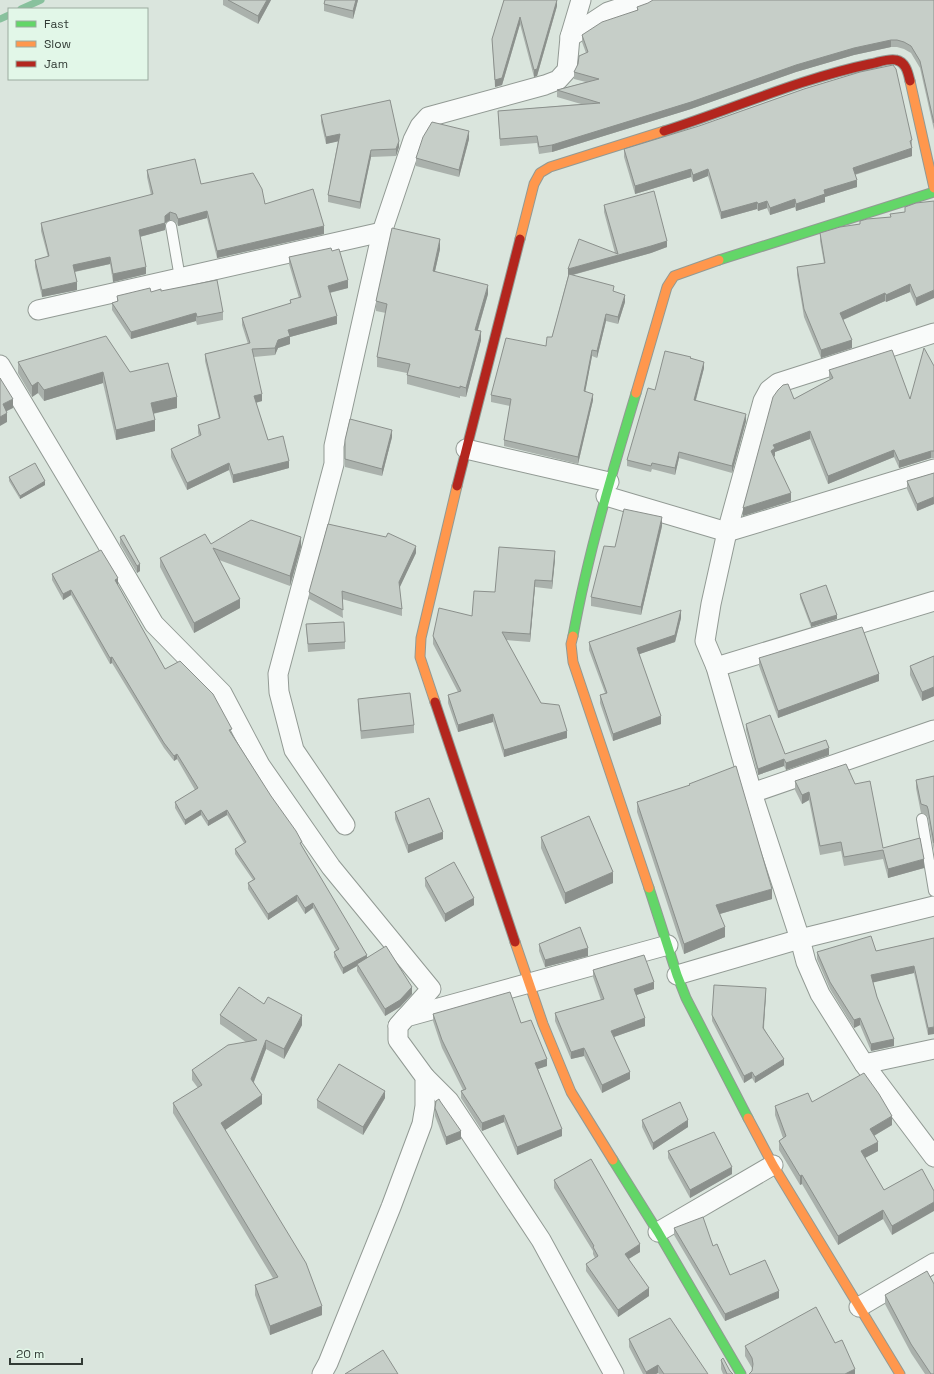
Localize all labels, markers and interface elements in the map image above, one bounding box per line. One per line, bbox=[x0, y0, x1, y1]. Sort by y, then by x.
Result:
legend bbox=[8, 8, 148, 80]
text: Fast bbox=[44, 16, 69, 32]
text: Slow bbox=[44, 36, 71, 52]
text: Jam bbox=[44, 56, 68, 72]
scale bar bbox=[10, 1340, 82, 1366]
text: 20 m bbox=[16, 1346, 44, 1362]

